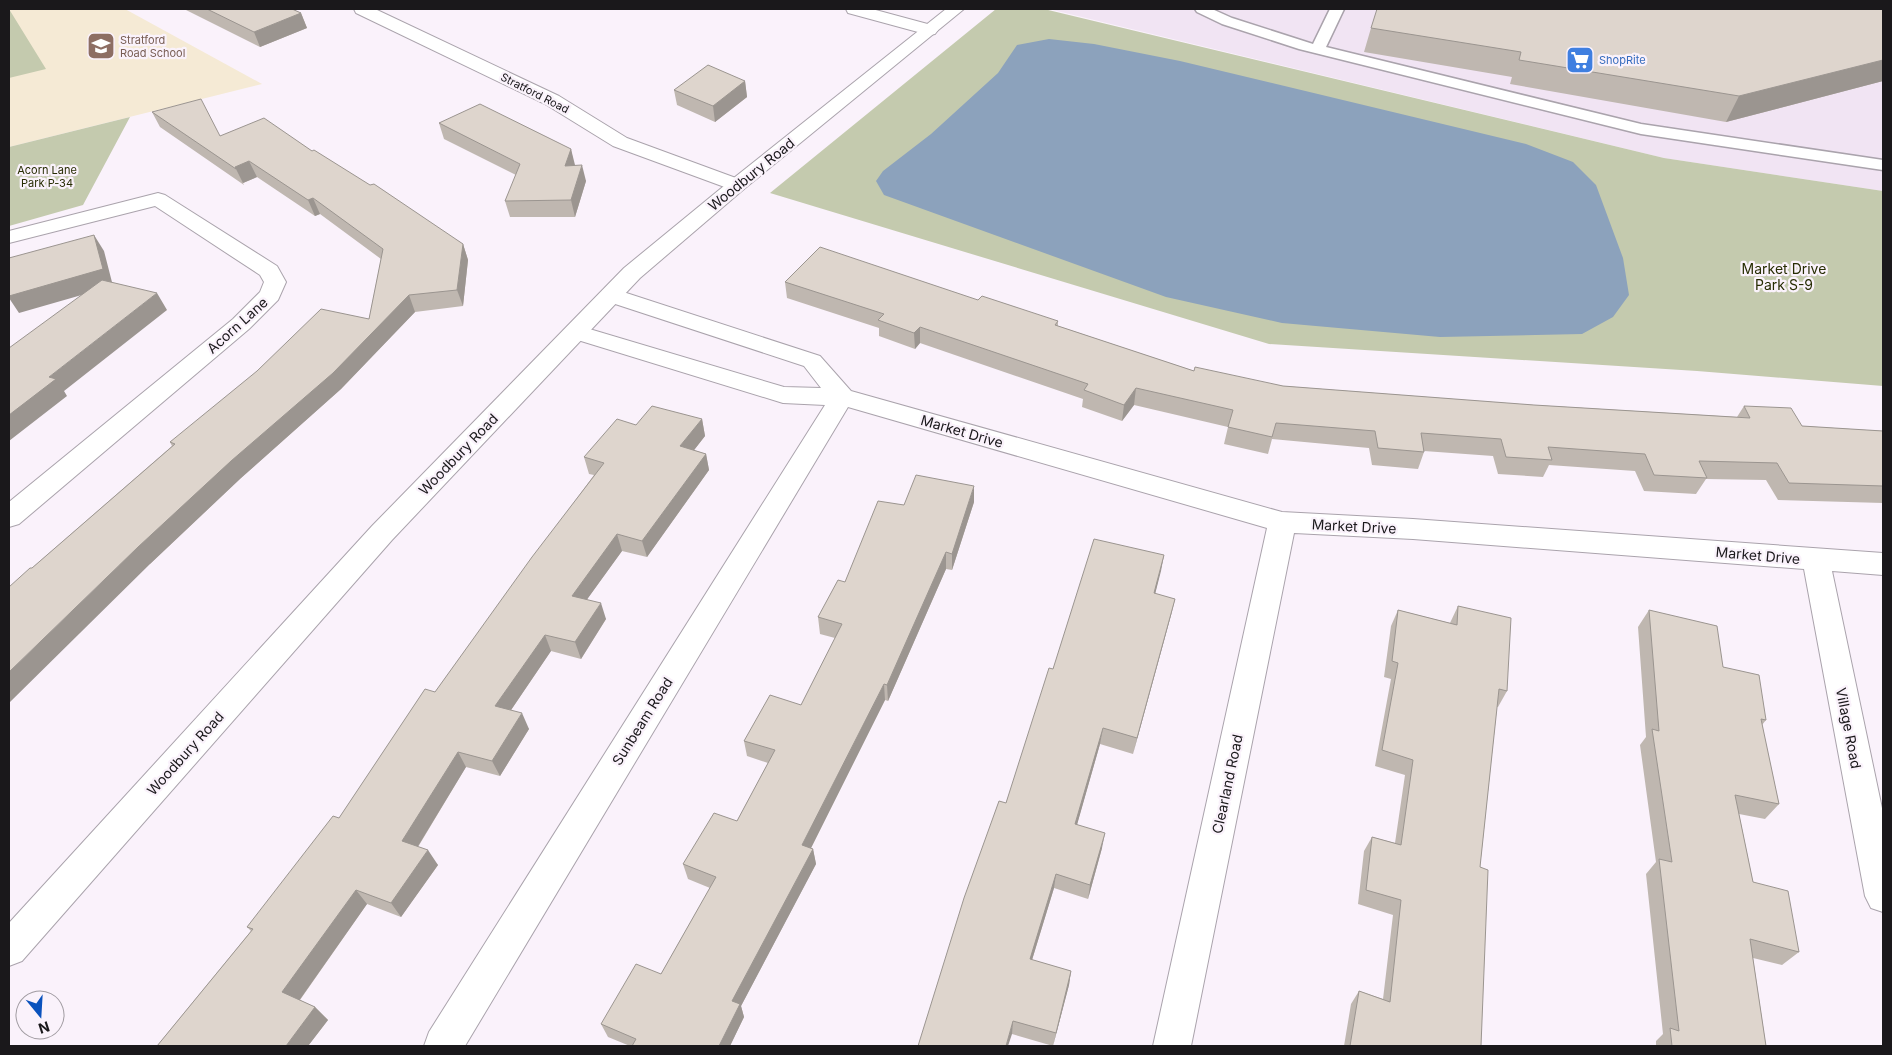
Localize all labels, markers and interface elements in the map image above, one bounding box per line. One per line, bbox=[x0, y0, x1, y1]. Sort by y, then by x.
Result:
school or university icon: Stratford Road School bbox=[86, 31, 116, 61]
place label: Stratford Road School bbox=[120, 33, 185, 60]
supermarket icon: ShopRite bbox=[1565, 45, 1595, 75]
place label: ShopRite bbox=[1599, 53, 1646, 67]
street label: Stratford Road bbox=[498, 70, 572, 116]
street label: Woodbury Road bbox=[704, 134, 798, 214]
park label: Acorn Lane Park P-34 bbox=[17, 163, 77, 190]
park label: Market Drive Park S-9 bbox=[1742, 260, 1826, 293]
street label: Acorn Lane bbox=[203, 293, 271, 357]
street label: Woodbury Road bbox=[415, 410, 501, 498]
street label: Market Drive bbox=[919, 411, 1005, 451]
street label: Market Drive bbox=[1311, 515, 1397, 537]
street label: Market Drive bbox=[1715, 543, 1801, 567]
street label: Sunbeam Road bbox=[608, 674, 676, 768]
street label: Village Road bbox=[1833, 686, 1865, 770]
street label: Woodbury Road bbox=[143, 708, 227, 798]
street label: Clearland Road bbox=[1208, 733, 1246, 835]
north arrow bbox=[15, 990, 65, 1040]
text: N bbox=[36, 1018, 52, 1038]

